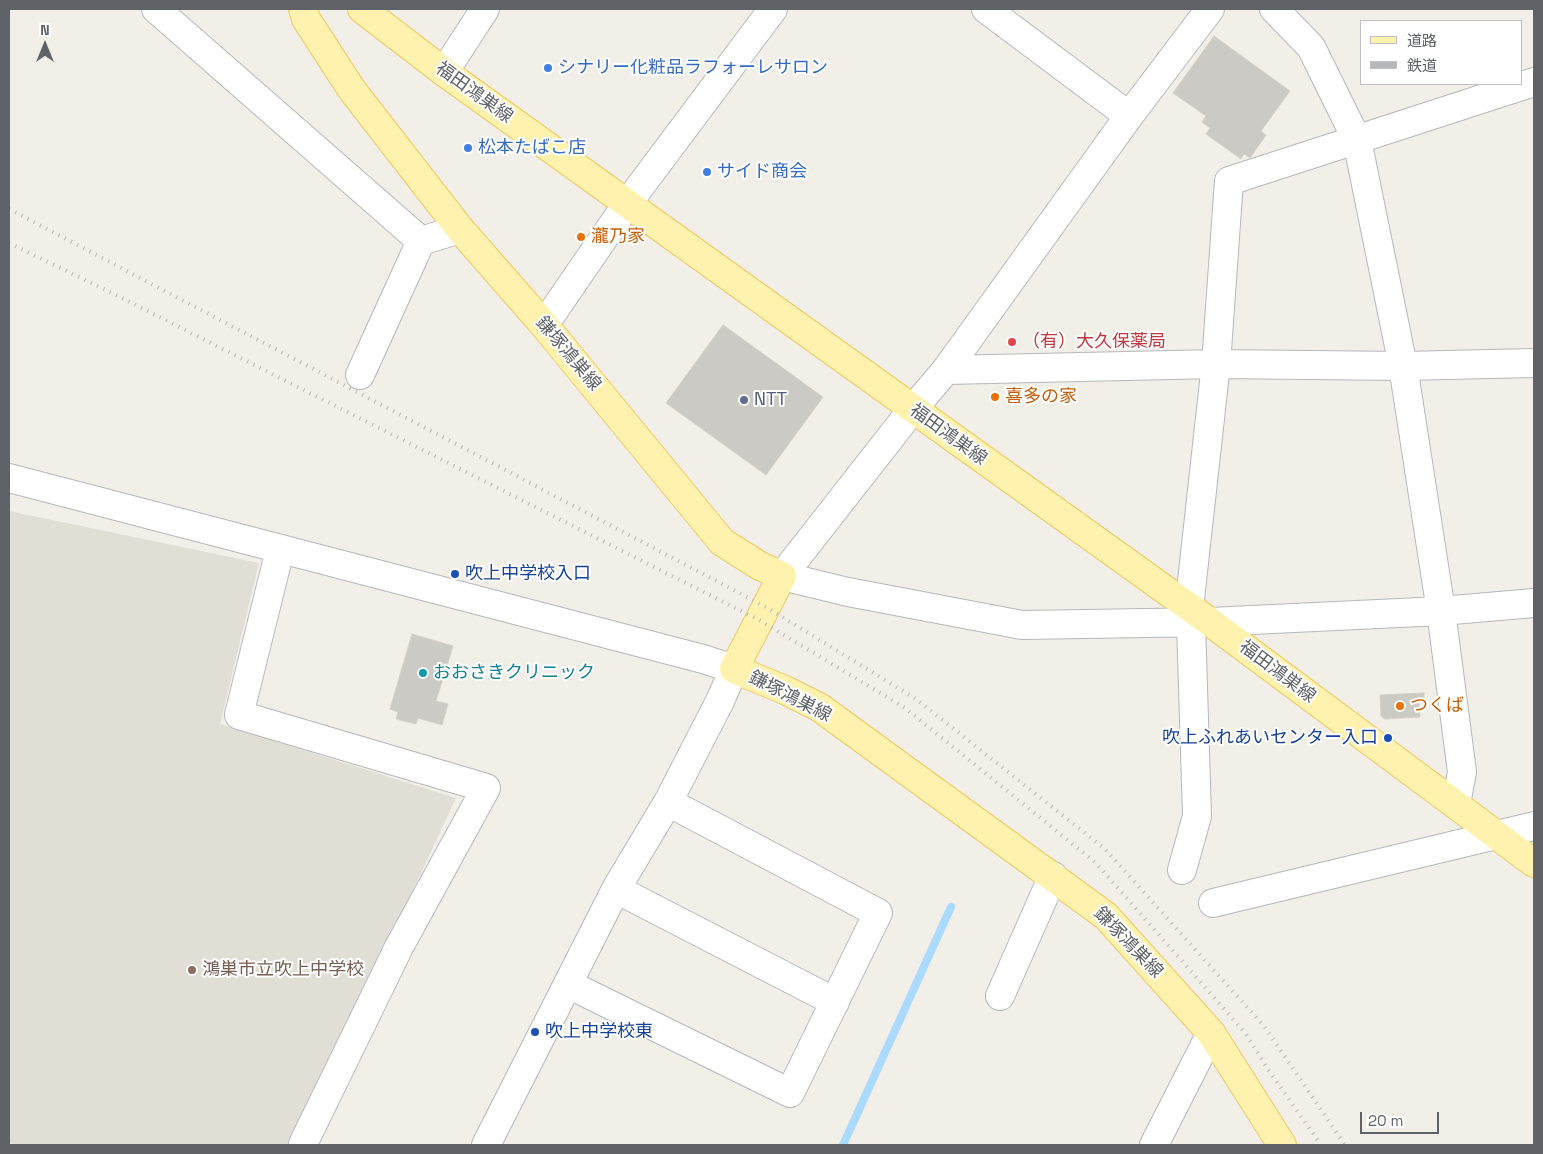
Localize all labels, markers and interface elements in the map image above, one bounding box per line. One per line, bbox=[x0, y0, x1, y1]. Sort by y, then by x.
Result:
north arrow bbox=[20, 20, 70, 70]
legend bbox=[1360, 20, 1523, 85]
text: N bbox=[40, 21, 50, 39]
text: 道路 bbox=[1407, 31, 1437, 50]
text: 鉄道 bbox=[1407, 56, 1437, 75]
place label: シナリー化粧品ラフォーレサロン bbox=[558, 57, 828, 79]
street label: 福田鴻巣線 bbox=[431, 58, 517, 128]
marker: シナリー化粧品ラフォーレサロン bbox=[542, 62, 554, 74]
place label: 松本たばこ店 bbox=[478, 137, 586, 159]
marker: 松本たばこ店 bbox=[462, 142, 474, 154]
place label: サイド商会 bbox=[717, 161, 807, 183]
marker: サイド商会 bbox=[701, 166, 713, 178]
place label: 瀧乃家 bbox=[591, 226, 645, 248]
marker: 瀧乃家 bbox=[575, 231, 587, 243]
street label: 鎌塚鴻巣線 bbox=[531, 313, 605, 395]
place label: （有）大久保薬局 bbox=[1022, 331, 1166, 353]
marker: （有）大久保薬局 bbox=[1006, 336, 1018, 348]
place label: 喜多の家 bbox=[1005, 386, 1077, 408]
place label: NTT bbox=[754, 389, 787, 411]
marker: 喜多の家 bbox=[989, 391, 1001, 403]
marker: NTT bbox=[738, 394, 750, 406]
street label: 福田鴻巣線 bbox=[905, 400, 991, 470]
place label: 吹上中学校入口 bbox=[465, 563, 591, 585]
marker: 吹上中学校入口 bbox=[449, 568, 461, 580]
street label: 福田鴻巣線 bbox=[1235, 636, 1319, 708]
place label: おおさきクリニック bbox=[433, 662, 595, 684]
marker: おおさきクリニック bbox=[417, 667, 429, 679]
street label: 鎌塚鴻巣線 bbox=[745, 667, 835, 727]
place label: つくば bbox=[1410, 695, 1464, 717]
marker: つくば bbox=[1394, 700, 1406, 712]
place label: 吹上ふれあいセンター入口 bbox=[1162, 727, 1378, 749]
marker: 吹上ふれあいセンター入口 bbox=[1382, 732, 1394, 744]
street label: 鎌塚鴻巣線 bbox=[1089, 903, 1167, 983]
place label: 鴻巣市立吹上中学校 bbox=[202, 959, 364, 981]
marker: 鴻巣市立吹上中学校 bbox=[186, 964, 198, 976]
place label: 吹上中学校東 bbox=[545, 1021, 653, 1043]
marker: 吹上中学校東 bbox=[529, 1026, 541, 1038]
scale bar bbox=[1363, 1102, 1442, 1134]
text: 20 m bbox=[1368, 1111, 1403, 1130]

